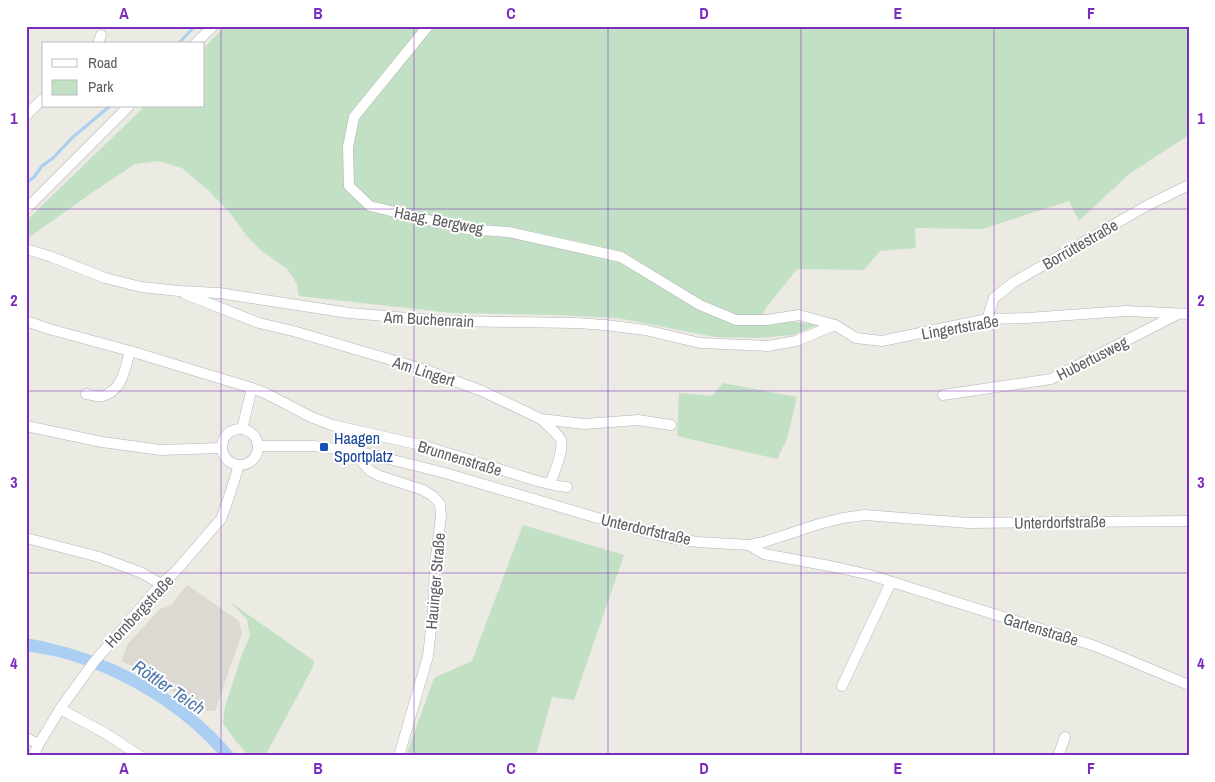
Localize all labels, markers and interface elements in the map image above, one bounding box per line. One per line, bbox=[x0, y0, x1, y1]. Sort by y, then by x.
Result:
text: A bbox=[119, 2, 129, 24]
text: B bbox=[313, 2, 323, 24]
text: C bbox=[506, 2, 516, 24]
text: D bbox=[699, 2, 709, 24]
text: E bbox=[894, 2, 903, 24]
text: F bbox=[1087, 2, 1095, 24]
legend bbox=[42, 42, 205, 108]
text: Road bbox=[88, 52, 117, 73]
text: Park bbox=[88, 76, 114, 97]
text: 1 bbox=[10, 107, 18, 129]
text: 1 bbox=[1197, 107, 1205, 129]
street label: Haag. Bergweg bbox=[393, 201, 486, 240]
street label: Borrüttestraße bbox=[1038, 214, 1122, 274]
text: 2 bbox=[10, 289, 18, 311]
text: 2 bbox=[1197, 289, 1205, 311]
street label: Am Buchenrain bbox=[382, 306, 475, 332]
street label: Lingertstraße bbox=[920, 309, 1000, 345]
street label: Hubertusweg bbox=[1053, 330, 1132, 385]
street label: Am Lingert bbox=[389, 350, 458, 391]
place label: Haagen Sportplatz bbox=[334, 427, 394, 467]
street label: Brunnenstraße bbox=[415, 435, 505, 481]
marker: Haagen Sportplatz bbox=[318, 441, 330, 453]
text: 3 bbox=[10, 471, 18, 493]
text: 3 bbox=[1197, 471, 1205, 493]
street label: Unterdorfstraße bbox=[599, 508, 693, 550]
street label: Unterdorfstraße bbox=[1014, 510, 1106, 534]
street label: Hauinger Straße bbox=[420, 532, 450, 630]
street label: Hornbergstraße bbox=[100, 570, 178, 652]
street label: Gartenstraße bbox=[1001, 607, 1081, 651]
text: 4 bbox=[10, 652, 18, 674]
text: 4 bbox=[1197, 652, 1205, 674]
water label: Röttler Teich bbox=[128, 654, 210, 720]
text: A bbox=[119, 757, 129, 779]
text: B bbox=[313, 757, 323, 779]
text: C bbox=[506, 757, 516, 779]
text: D bbox=[699, 757, 709, 779]
text: E bbox=[894, 757, 903, 779]
text: F bbox=[1087, 757, 1095, 779]

